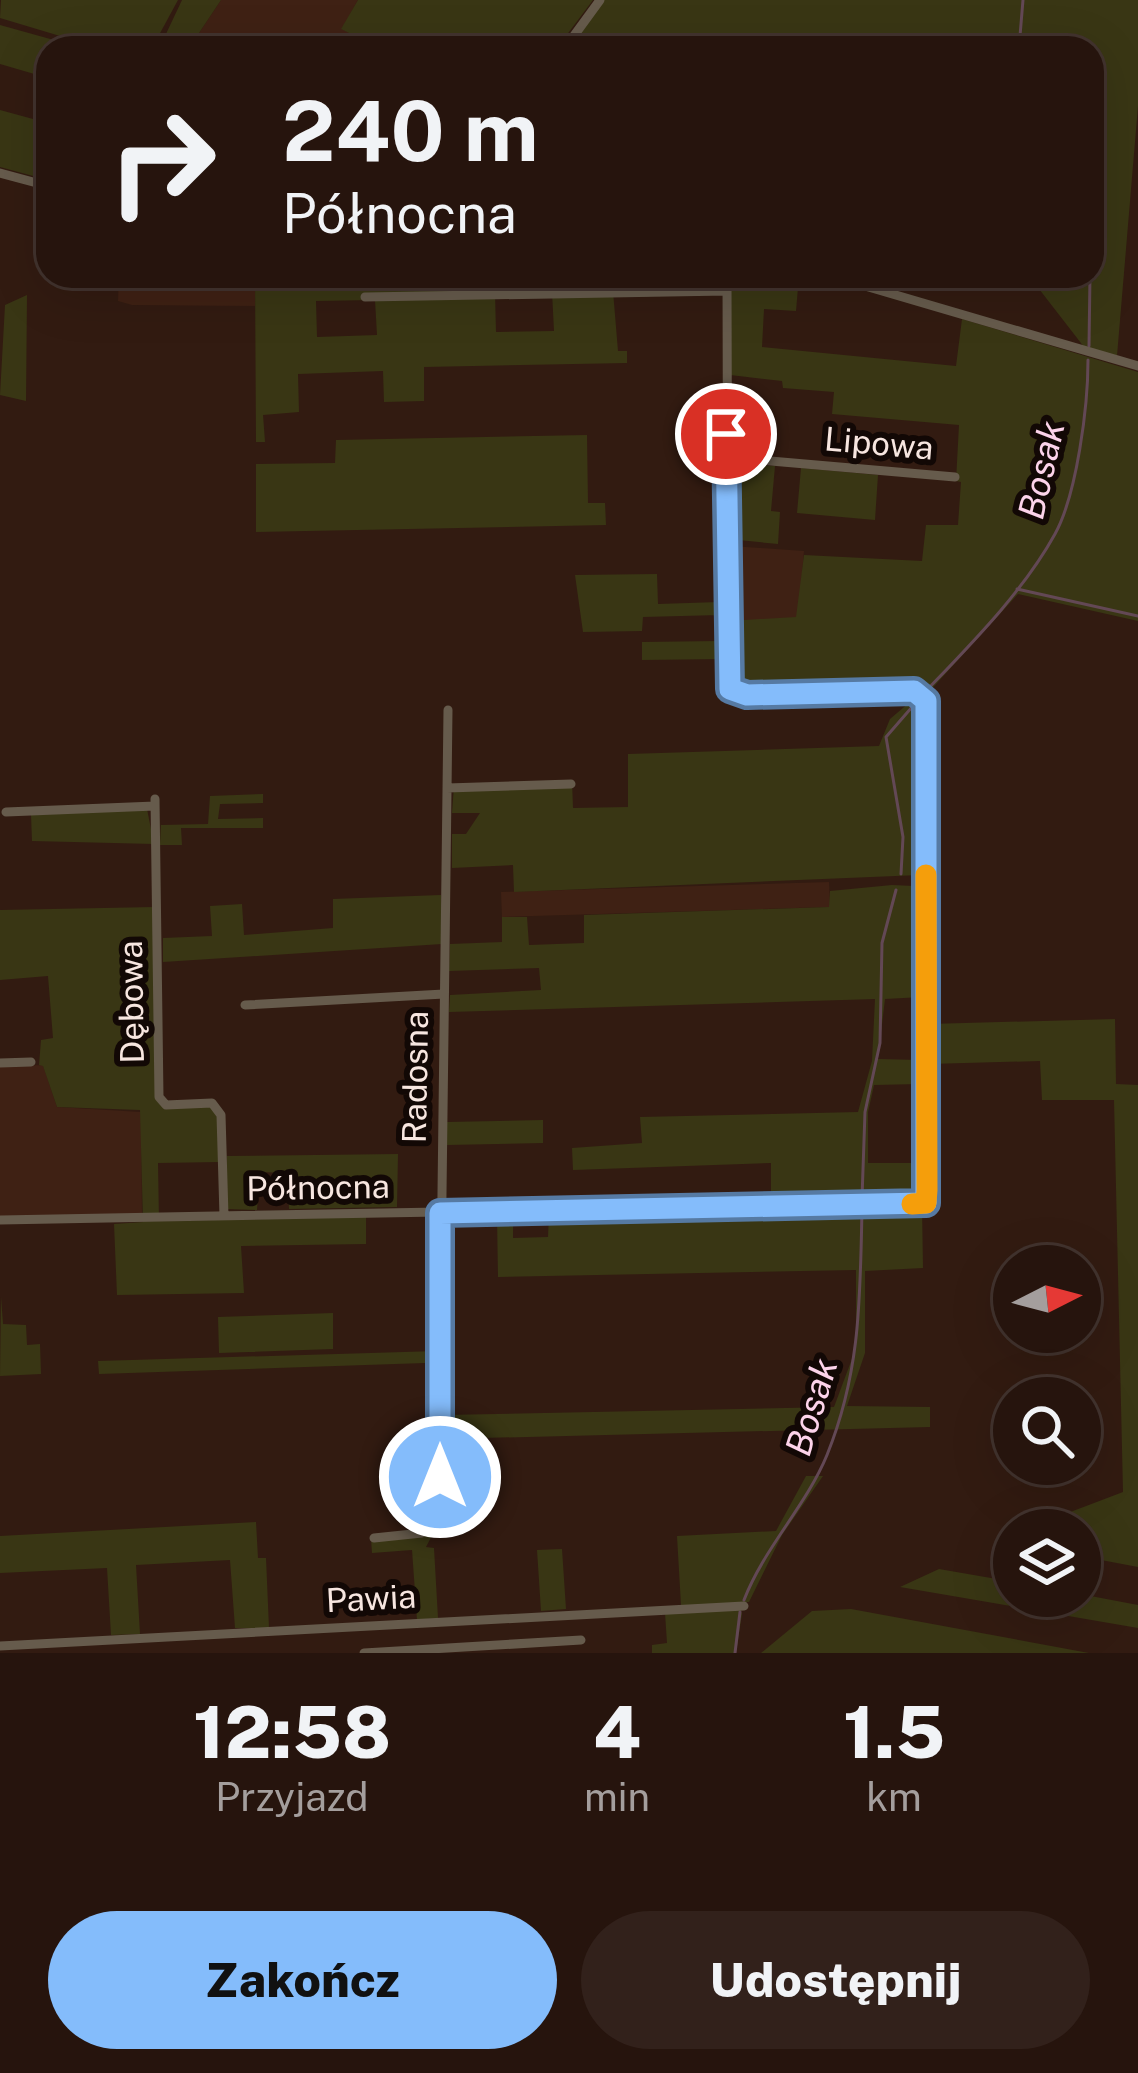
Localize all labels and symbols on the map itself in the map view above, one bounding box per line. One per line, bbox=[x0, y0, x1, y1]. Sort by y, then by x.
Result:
pin bbox=[675, 383, 777, 485]
water label: Bosak bbox=[1009, 417, 1073, 523]
street label: Lipowa bbox=[823, 419, 935, 467]
street label: Dębowa bbox=[111, 940, 151, 1064]
street label: Radosna bbox=[395, 1010, 435, 1144]
street label: Północna bbox=[246, 1167, 390, 1207]
north arrow bbox=[993, 1245, 1101, 1353]
water label: Bosak bbox=[776, 1353, 846, 1460]
position arrow bbox=[377, 1414, 503, 1540]
street label: Pawia bbox=[325, 1577, 417, 1619]

